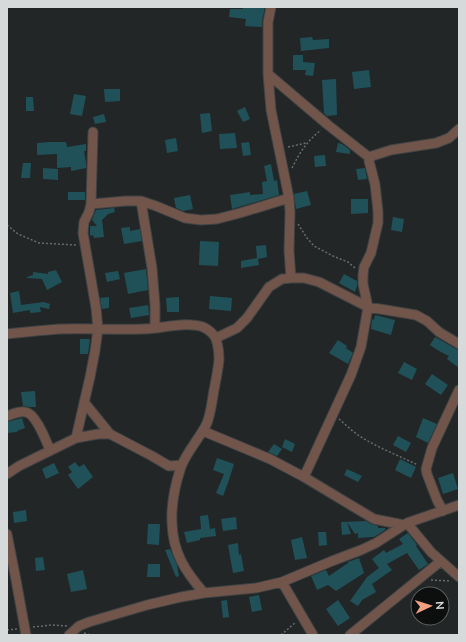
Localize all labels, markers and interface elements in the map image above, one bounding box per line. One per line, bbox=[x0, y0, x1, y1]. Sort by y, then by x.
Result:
north arrow bbox=[410, 586, 450, 626]
text: N bbox=[433, 601, 447, 610]

